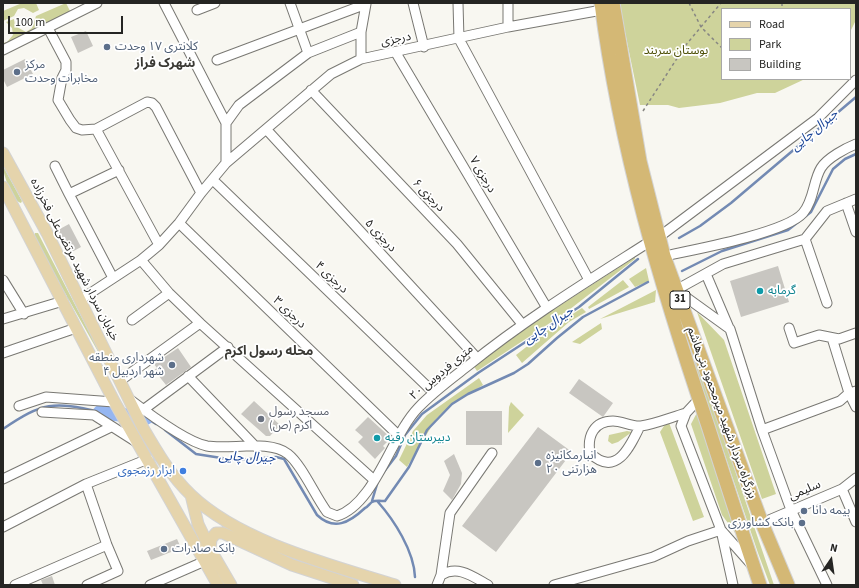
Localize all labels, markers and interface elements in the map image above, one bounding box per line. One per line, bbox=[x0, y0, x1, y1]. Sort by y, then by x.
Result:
scale bar bbox=[10, 8, 125, 34]
legend bbox=[721, 8, 851, 80]
text: 100 m bbox=[15, 14, 45, 31]
text: Road bbox=[759, 16, 785, 33]
street label: درجزی bbox=[380, 30, 412, 50]
text: Park bbox=[759, 36, 781, 53]
place label: کلانتری ۱۷ وحدت bbox=[115, 40, 198, 54]
marker: کلانتری ۱۷ وحدت bbox=[102, 42, 112, 52]
park label: بوستان سربند bbox=[644, 44, 708, 58]
district label: شهرک فراز bbox=[135, 56, 195, 72]
text: Building bbox=[759, 56, 801, 73]
place label: مرکز مخابرات وحدت bbox=[25, 58, 98, 86]
marker: مرکز مخابرات وحدت bbox=[12, 67, 22, 77]
water label: جیرال چایی bbox=[788, 107, 842, 155]
street label: درجزی ۷ bbox=[466, 154, 498, 196]
street label: خیابان سردار شهید مرتضی‌علی فخرزاده bbox=[27, 176, 121, 344]
street label: درجزی ۶ bbox=[409, 177, 447, 215]
street label: درجزی ۵ bbox=[361, 217, 399, 255]
street label: درجزی ۴ bbox=[312, 259, 350, 297]
place label: گرمابه bbox=[768, 284, 796, 298]
marker: گرمابه bbox=[755, 286, 765, 296]
road number: 31 bbox=[670, 291, 690, 309]
street label: درجزی ۳ bbox=[270, 294, 308, 332]
water label: جیرال چایی bbox=[521, 304, 577, 348]
street label: بزرگراه سردار شهید میرمحمود بنی‌هاشم bbox=[683, 325, 759, 501]
street label: ۲۰ متری فردوس bbox=[407, 342, 477, 404]
district label: محله رسول اکرم bbox=[225, 344, 313, 360]
place label: شهرداری منطقه ۴ شهر اردبیل bbox=[89, 351, 164, 379]
marker: شهرداری منطقه ۴ شهر اردبیل bbox=[167, 360, 177, 370]
place label: مسجد رسول اکرم (ص) bbox=[269, 405, 329, 433]
marker: مسجد رسول اکرم (ص) bbox=[256, 414, 266, 424]
place label: دبیرستان رقیه bbox=[385, 431, 451, 445]
marker: دبیرستان رقیه bbox=[372, 433, 382, 443]
water label: جیرال چایی bbox=[218, 449, 276, 467]
place label: انبارمکانیزه ۲۰ هزارتنی bbox=[546, 449, 597, 477]
marker: انبارمکانیزه ۲۰ هزارتنی bbox=[533, 458, 543, 468]
place label: ابزار رزمجوی bbox=[118, 464, 175, 478]
marker: ابزار رزمجوی bbox=[178, 466, 188, 476]
street label: سلیمی bbox=[787, 478, 823, 504]
place label: بیمه دانا bbox=[812, 504, 850, 518]
marker: بیمه دانا bbox=[799, 506, 809, 516]
place label: بانک کشاورزی bbox=[728, 516, 794, 530]
marker: بانک کشاورزی bbox=[797, 518, 807, 528]
north arrow bbox=[811, 540, 851, 580]
text: N bbox=[829, 540, 839, 556]
place label: بانک صادرات bbox=[172, 542, 235, 556]
marker: بانک صادرات bbox=[159, 544, 169, 554]

